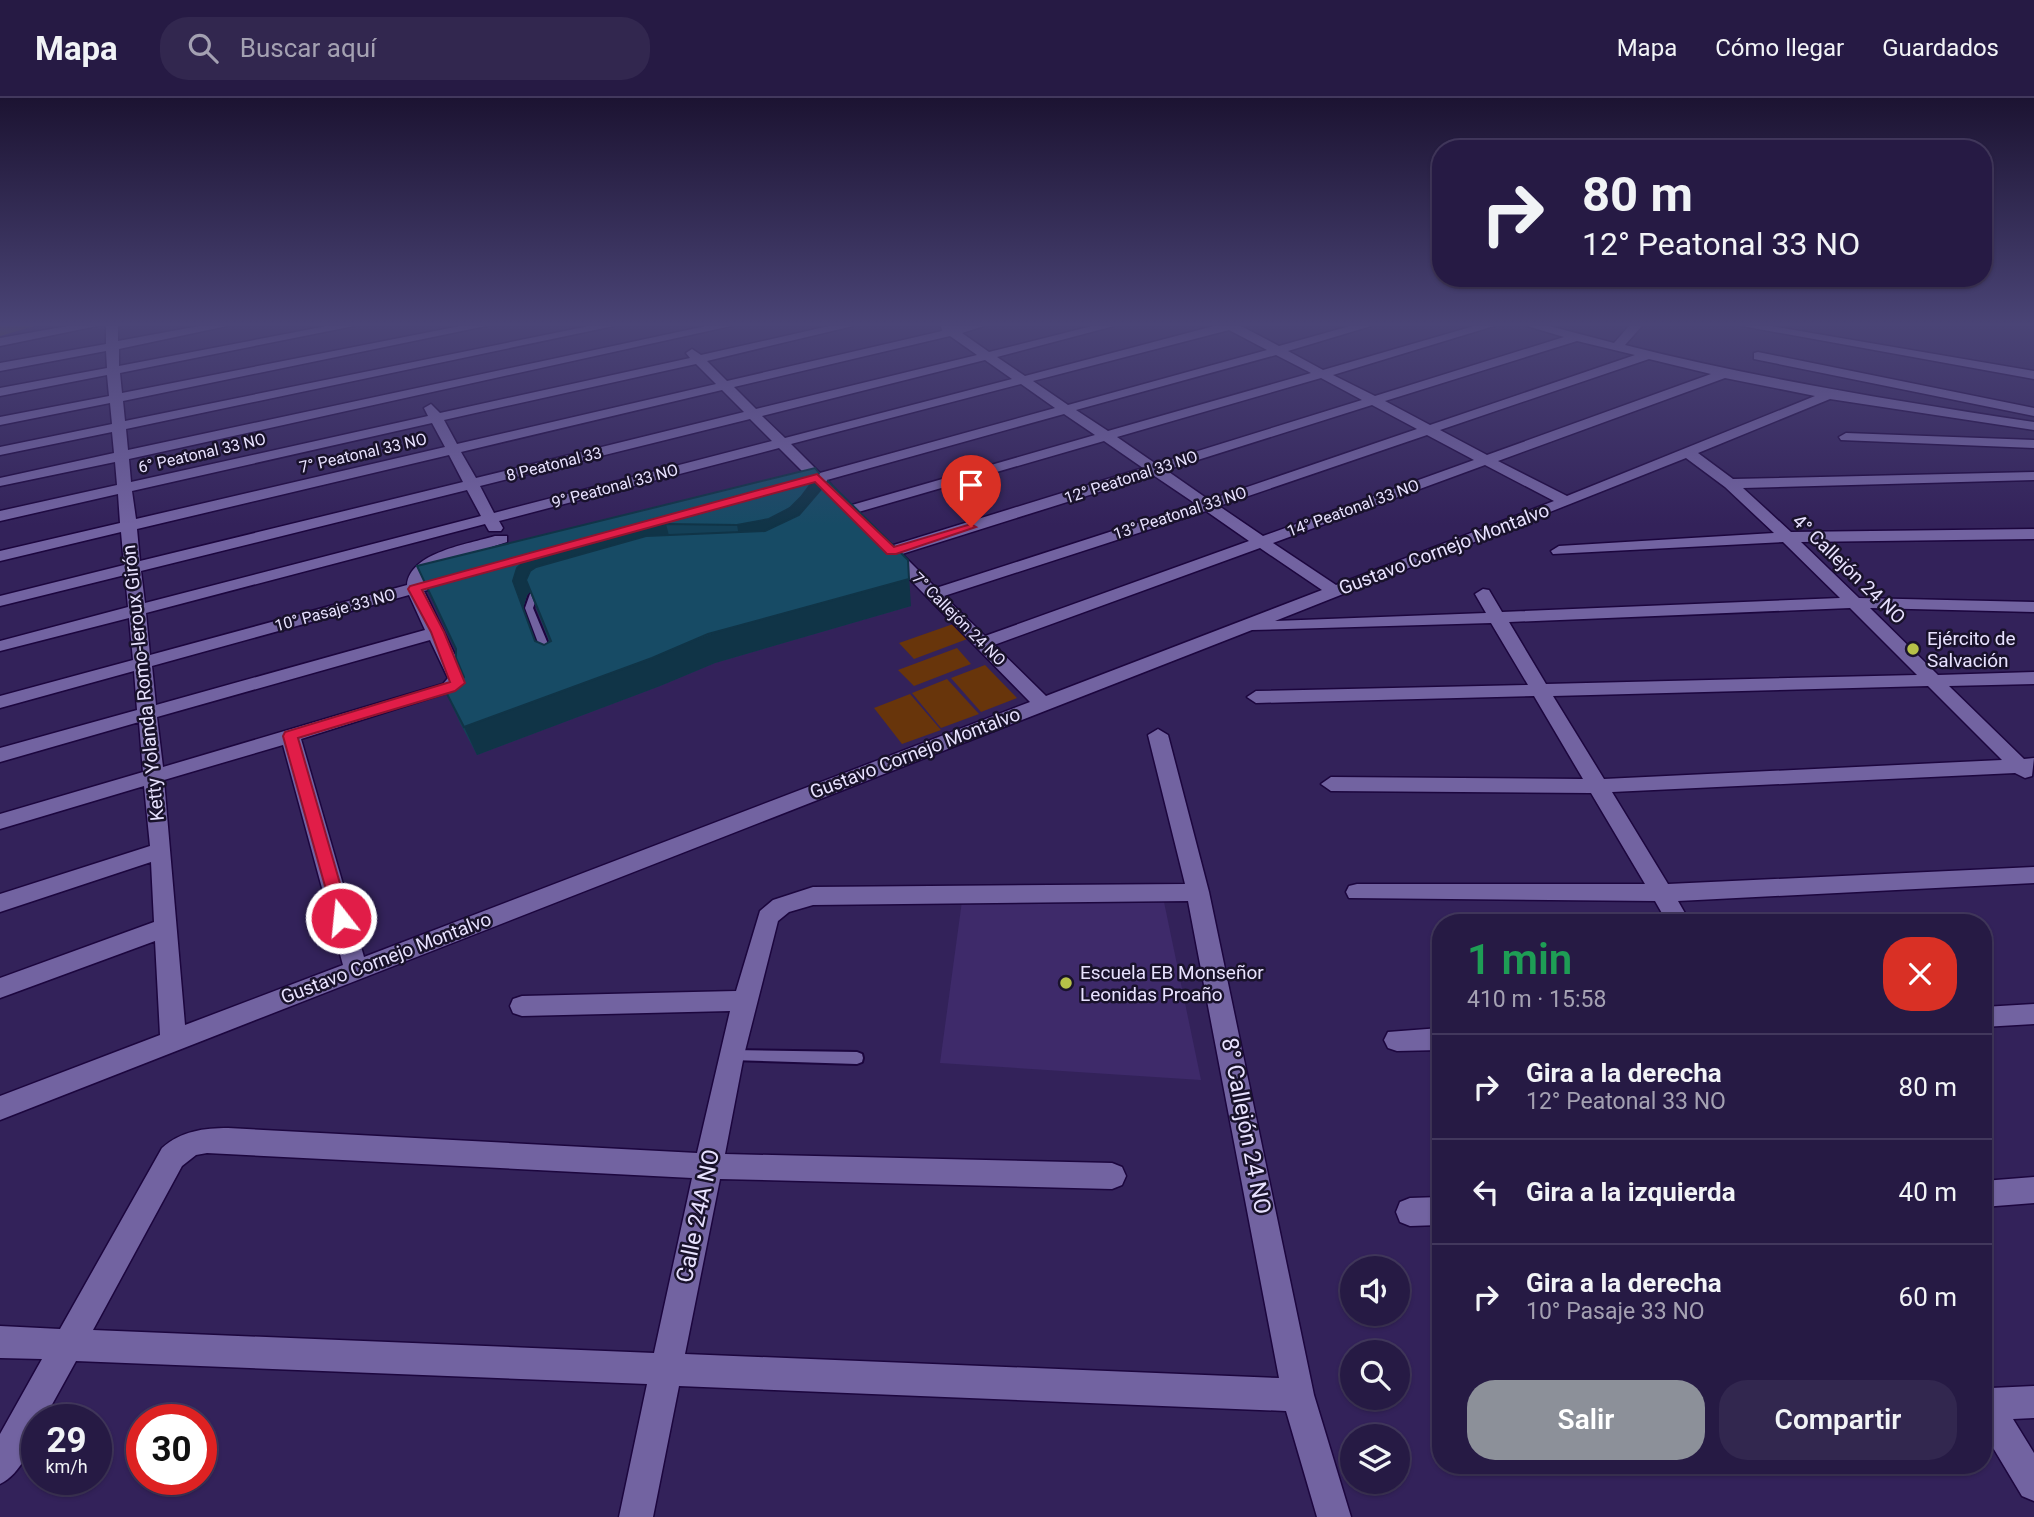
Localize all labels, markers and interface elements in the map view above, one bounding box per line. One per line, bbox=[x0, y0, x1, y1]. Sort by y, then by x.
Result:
search box bbox=[160, 17, 650, 80]
text: Mapa bbox=[35, 29, 118, 68]
icon: search bbox=[184, 29, 222, 67]
text: Buscar aquí bbox=[240, 33, 376, 63]
text: Mapa bbox=[1617, 34, 1677, 62]
text: Cómo llegar bbox=[1715, 34, 1844, 62]
text: Guardados bbox=[1882, 34, 1999, 62]
text: 80 m bbox=[1582, 166, 1693, 223]
icon: right bbox=[1467, 168, 1558, 259]
text: 12° Peatonal 33 NO bbox=[1582, 225, 1860, 263]
street label: 6° Peatonal 33 NO bbox=[136, 429, 268, 477]
street label: 7° Peatonal 33 NO bbox=[297, 429, 429, 477]
street label: 8 Peatonal 33 bbox=[504, 443, 604, 485]
street label: 12° Peatonal 33 NO bbox=[1062, 446, 1200, 508]
pin bbox=[941, 455, 1001, 527]
street label: 9° Peatonal 33 NO bbox=[550, 460, 680, 512]
icon: arrive bbox=[952, 466, 990, 504]
street label: 14° Peatonal 33 NO bbox=[1284, 475, 1422, 541]
street label: 13° Peatonal 33 NO bbox=[1111, 482, 1249, 544]
street label: Gustavo Cornejo Montalvo bbox=[1336, 498, 1552, 600]
street label: 4° Callejón 24 NO bbox=[1788, 509, 1910, 629]
street label: Ketty Yolanda Romo-leroux Girón bbox=[117, 544, 169, 822]
street label: 7° Callejón 24 NO bbox=[908, 568, 1010, 670]
street label: 10° Pasaje 33 NO bbox=[273, 585, 397, 635]
place label: Ejército de Salvación bbox=[1927, 627, 2016, 672]
marker: Ejército de Salvación bbox=[1905, 641, 1921, 657]
street label: Gustavo Cornejo Montalvo bbox=[807, 702, 1023, 804]
position arrow bbox=[304, 881, 378, 955]
street label: Gustavo Cornejo Montalvo bbox=[278, 907, 494, 1009]
text: 1 min bbox=[1467, 935, 1572, 984]
button: close bbox=[1883, 937, 1957, 1011]
place label: Escuela EB Monseñor Leonidas Proaño bbox=[1080, 961, 1264, 1006]
marker: Escuela EB Monseñor Leonidas Proaño bbox=[1058, 975, 1074, 991]
text: 410 m · 15:58 bbox=[1467, 986, 1606, 1013]
street label: 8° Callejón 24 NO bbox=[1216, 1036, 1276, 1216]
text: Gira a la derecha bbox=[1526, 1058, 1722, 1088]
icon: right bbox=[1467, 1068, 1505, 1106]
text: 80 m bbox=[1899, 1072, 1957, 1102]
text: 12° Peatonal 33 NO bbox=[1526, 1088, 1726, 1115]
street label: Calle 24A NO bbox=[671, 1147, 725, 1285]
icon: left bbox=[1467, 1173, 1505, 1211]
text: Gira a la izquierda bbox=[1526, 1177, 1736, 1207]
text: 40 m bbox=[1899, 1177, 1957, 1207]
map controls bbox=[1340, 1256, 1410, 1494]
button: sound bbox=[1340, 1256, 1410, 1326]
text: Gira a la derecha bbox=[1526, 1268, 1722, 1298]
icon: right bbox=[1467, 1278, 1505, 1316]
text: 60 m bbox=[1899, 1282, 1957, 1312]
text: 10° Pasaje 33 NO bbox=[1526, 1298, 1705, 1325]
button: search bbox=[1340, 1340, 1410, 1410]
button: Salir bbox=[1467, 1380, 1705, 1460]
button: Compartir bbox=[1719, 1380, 1957, 1460]
speed limit sign: 30 bbox=[126, 1404, 217, 1495]
text: 29 bbox=[46, 1420, 87, 1461]
button: layers bbox=[1340, 1424, 1410, 1494]
text: km/h bbox=[45, 1456, 88, 1477]

